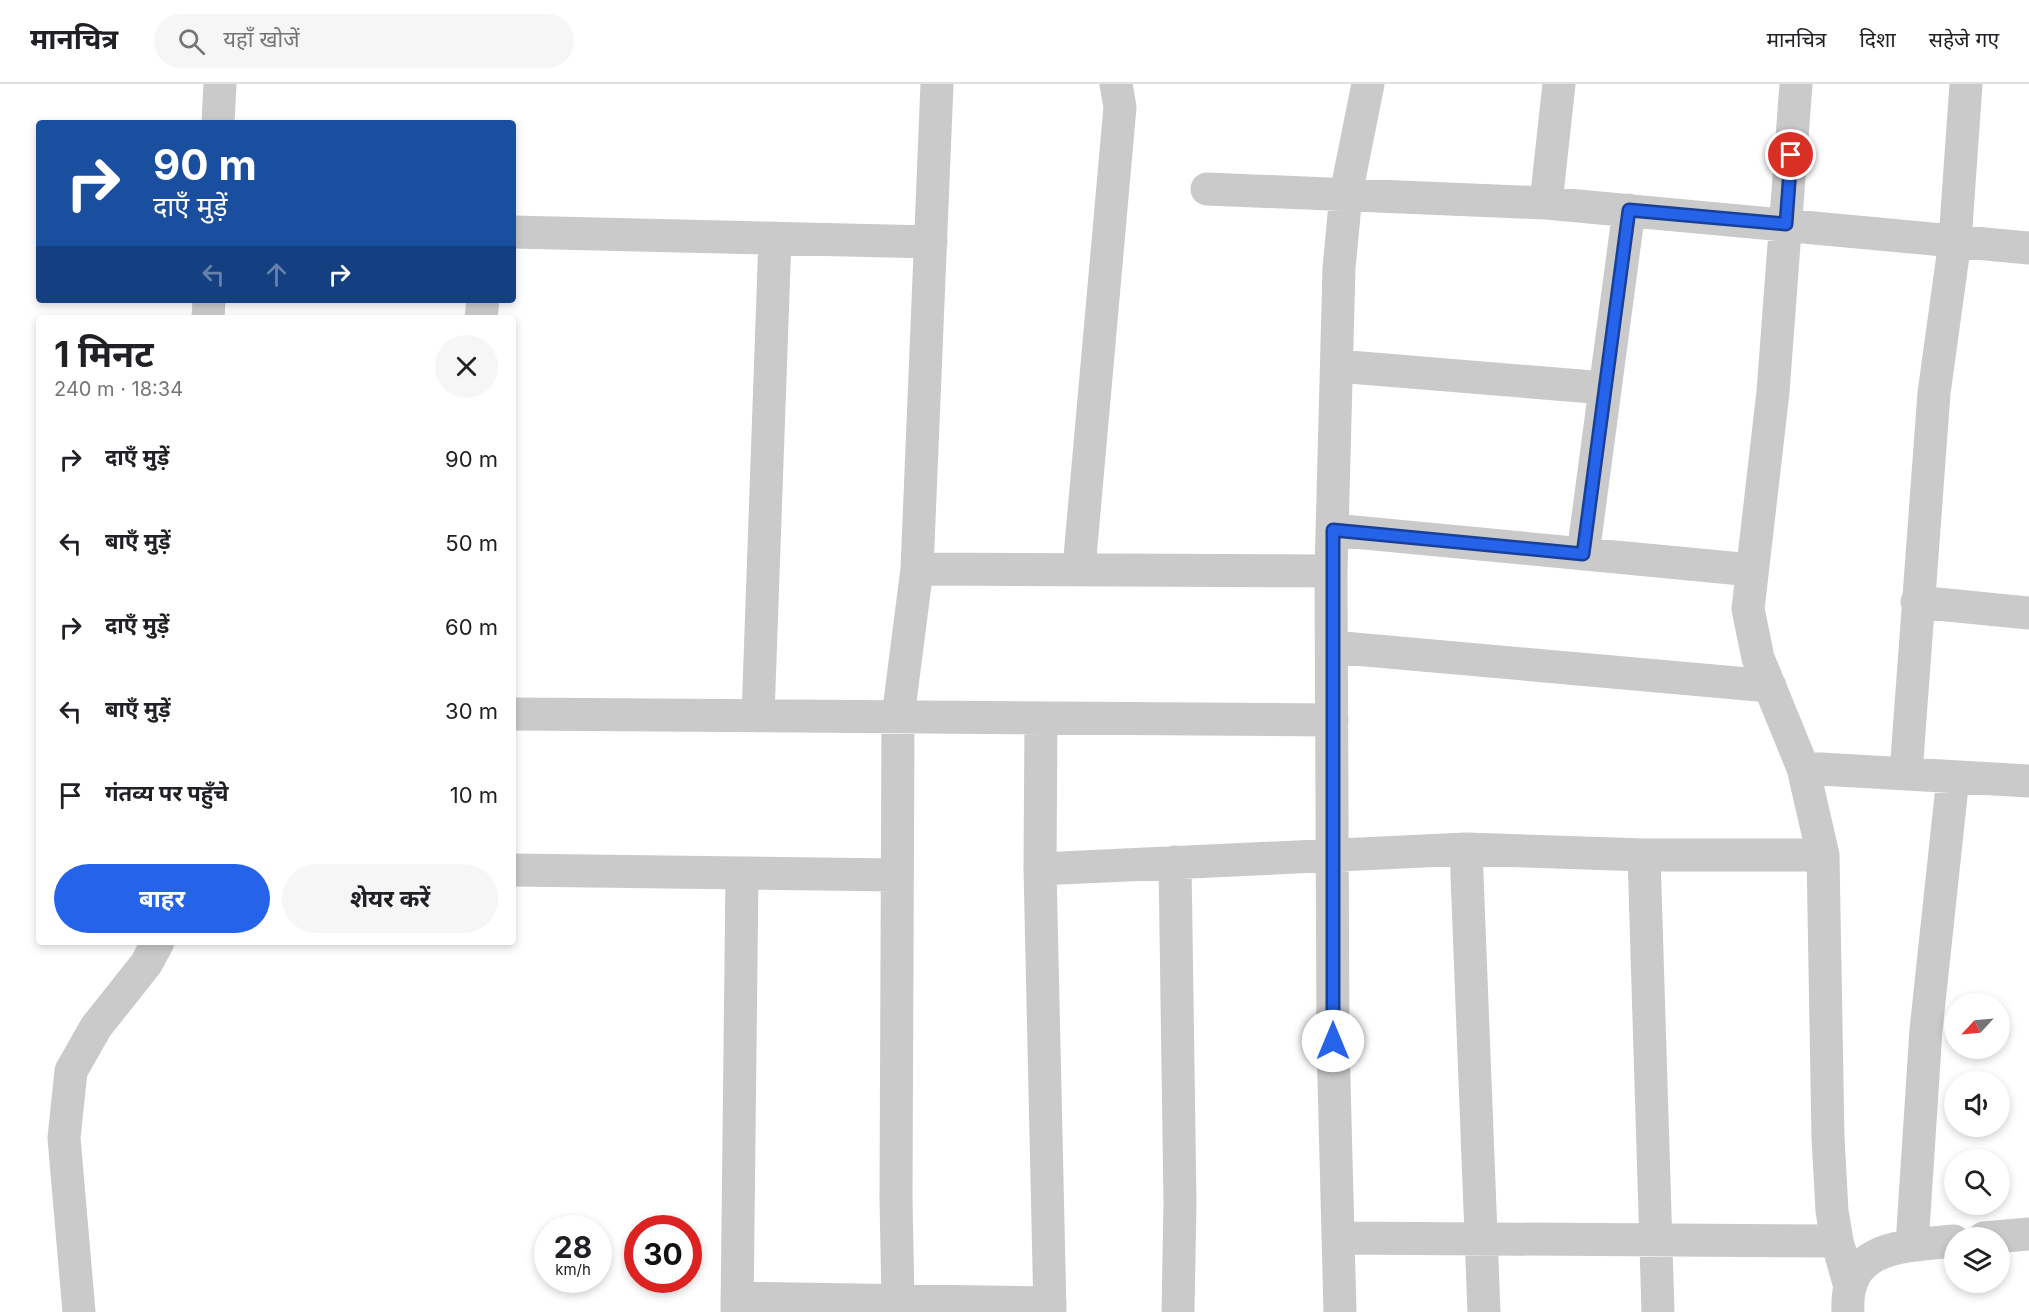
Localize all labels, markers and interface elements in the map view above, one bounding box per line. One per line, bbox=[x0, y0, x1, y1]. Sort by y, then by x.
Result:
search box bbox=[154, 14, 574, 68]
text: मानचित्र bbox=[30, 22, 118, 56]
icon: search bbox=[175, 25, 208, 58]
text: यहाँ खोजें bbox=[223, 26, 300, 52]
text: मानचित्र bbox=[1766, 27, 1826, 52]
text: दिशा bbox=[1859, 27, 1896, 52]
text: सहेजे गए bbox=[1929, 27, 1999, 52]
pin bbox=[1765, 129, 1816, 180]
icon: arrive bbox=[1774, 138, 1807, 171]
text: 90 m bbox=[153, 139, 257, 190]
icon: right bbox=[54, 144, 132, 222]
text: दाएँ मुड़ें bbox=[153, 190, 227, 223]
icon: left bbox=[197, 258, 230, 291]
icon: ahead bbox=[260, 258, 293, 291]
icon: right bbox=[323, 258, 356, 291]
text: 1 मिनट bbox=[54, 332, 154, 376]
button: close bbox=[435, 335, 498, 398]
text: 240 m · 18:34 bbox=[54, 377, 183, 401]
icon: right bbox=[54, 443, 87, 476]
text: दाएँ मुड़ें bbox=[105, 444, 169, 470]
text: 90 m bbox=[445, 446, 498, 472]
icon: left bbox=[54, 527, 87, 560]
text: बाएँ मुड़ें bbox=[105, 528, 171, 554]
text: 50 m bbox=[445, 530, 498, 556]
icon: right bbox=[54, 611, 87, 644]
text: दाएँ मुड़ें bbox=[105, 612, 169, 638]
text: 60 m bbox=[445, 614, 498, 640]
icon: left bbox=[54, 695, 87, 728]
text: बाएँ मुड़ें bbox=[105, 696, 171, 722]
text: 30 m bbox=[445, 698, 498, 724]
icon: arrive bbox=[54, 779, 87, 812]
text: गंतव्य पर पहुँचे bbox=[105, 780, 229, 806]
text: 10 m bbox=[450, 782, 498, 808]
button: बाहर bbox=[54, 864, 270, 933]
button: शेयर करें bbox=[282, 864, 498, 933]
north arrow bbox=[1944, 993, 2010, 1059]
map controls bbox=[1944, 993, 2010, 1293]
position arrow bbox=[1301, 1009, 1365, 1073]
button: sound bbox=[1944, 1071, 2010, 1137]
button: search bbox=[1944, 1149, 2010, 1215]
speed limit sign: 30 bbox=[624, 1215, 702, 1293]
button: layers bbox=[1944, 1227, 2010, 1293]
text: 28 bbox=[554, 1229, 592, 1265]
text: km/h bbox=[555, 1260, 591, 1279]

